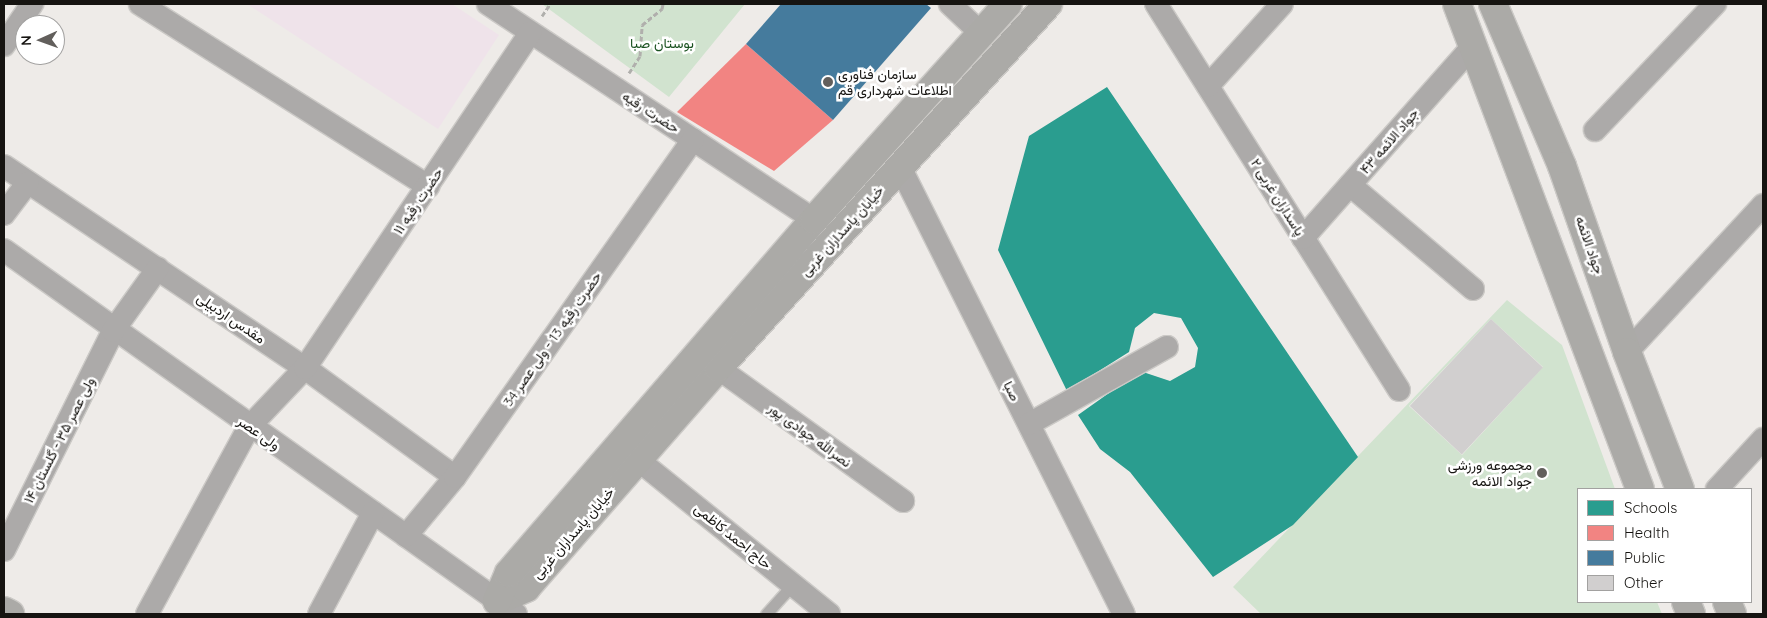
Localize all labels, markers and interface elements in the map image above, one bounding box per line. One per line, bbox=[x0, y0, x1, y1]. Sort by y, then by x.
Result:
north arrow bbox=[15, 15, 65, 65]
text: N bbox=[17, 35, 35, 46]
park label: بوستان صبا bbox=[630, 35, 694, 51]
place label: سازمان فناوری اطلاعات شهرداری قم bbox=[838, 66, 952, 98]
marker: سازمان فناوری اطلاعات شهرداری قم bbox=[822, 76, 834, 88]
street label: حضرت رقیه bbox=[619, 87, 683, 137]
street label: جواد الائمه ۴۳ bbox=[1356, 105, 1422, 177]
street label: پاسداران غربی ۲ bbox=[1248, 155, 1308, 239]
street label: حضرت رقیه ۱۱ bbox=[390, 165, 446, 237]
street label: خیابان پاسداران غربی bbox=[797, 182, 887, 280]
street label: جواد الائمه bbox=[1572, 214, 1608, 276]
street label: حضرت رقیه 13 - ولی عصر 34 bbox=[499, 269, 605, 409]
street label: مقدس اردبیلی bbox=[194, 289, 268, 347]
street label: ولی عصر ۳۵ - گلستان ۱۴ bbox=[20, 374, 98, 506]
street label: صبا bbox=[1000, 378, 1024, 404]
street label: نصرالله جوادی پور bbox=[765, 399, 855, 471]
street label: ولی عصر bbox=[235, 412, 283, 454]
place label: مجموعه ورزشی جواد الائمه bbox=[1448, 457, 1532, 490]
marker: مجموعه ورزشی جواد الائمه bbox=[1536, 467, 1548, 479]
street label: خیابان پاسداران غربی bbox=[529, 484, 617, 582]
legend bbox=[1577, 488, 1752, 603]
text: Schools bbox=[1624, 498, 1677, 517]
street label: حاج احمد کاظمی bbox=[691, 500, 775, 572]
text: Health bbox=[1624, 523, 1669, 542]
text: Public bbox=[1624, 548, 1665, 567]
text: Other bbox=[1624, 573, 1663, 592]

